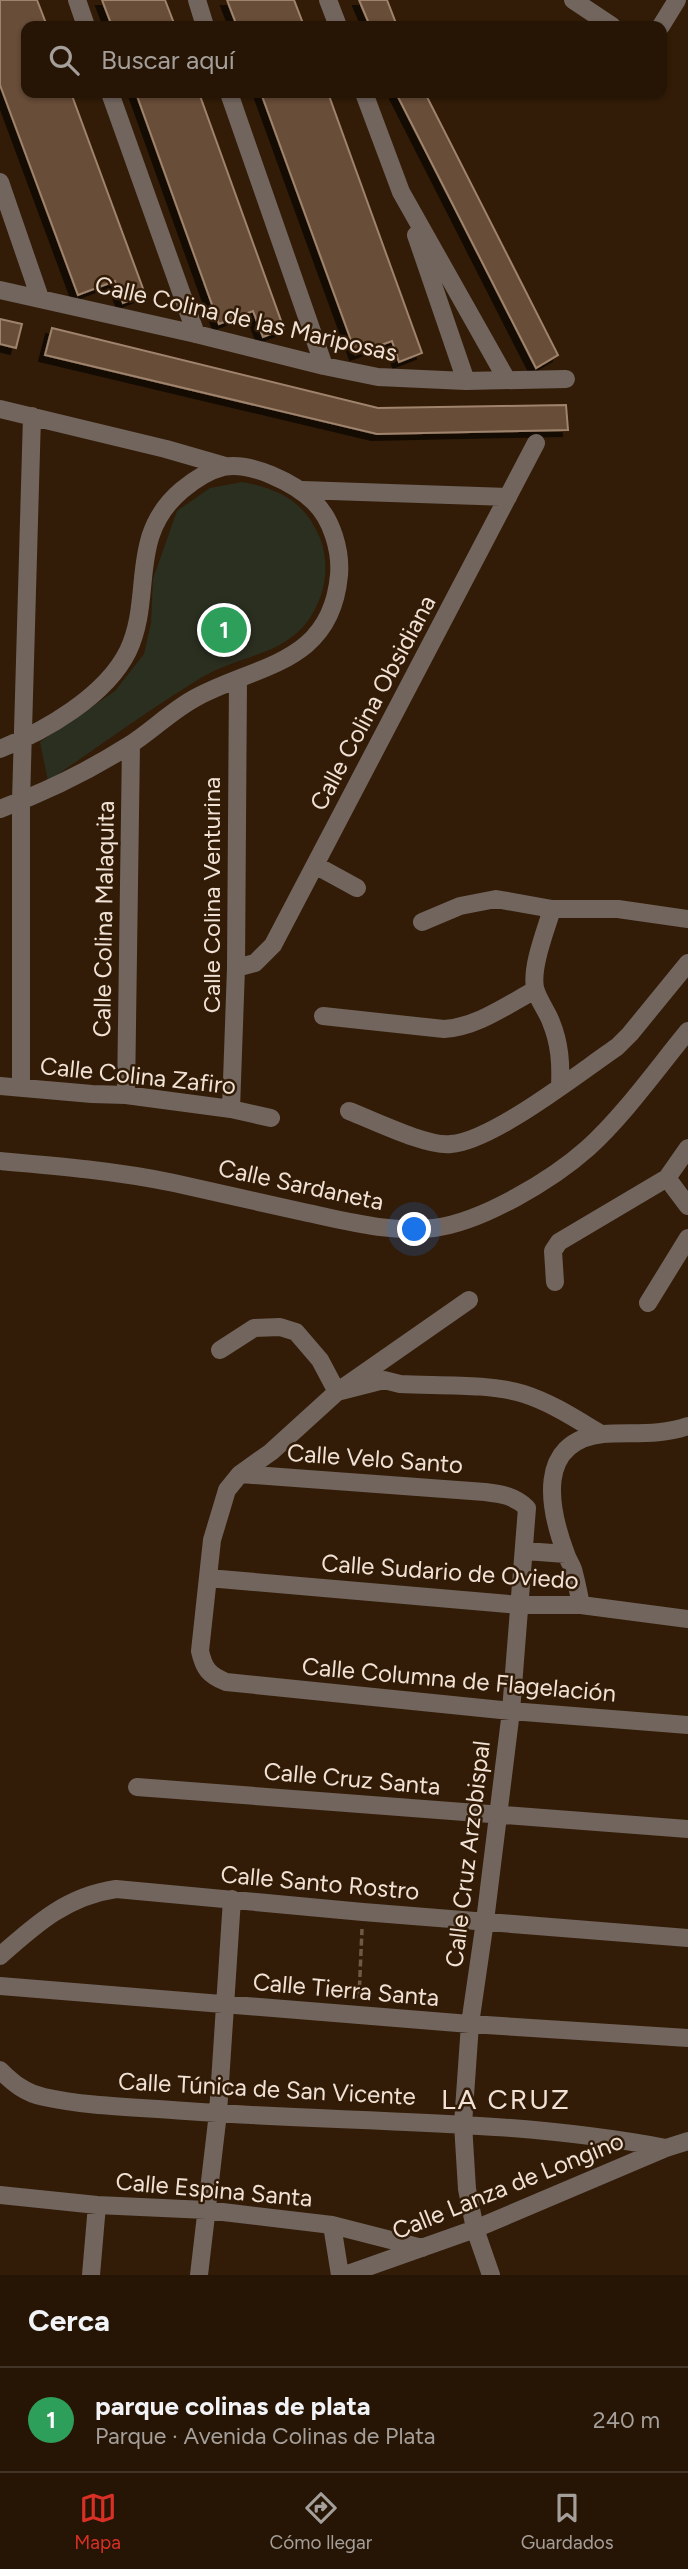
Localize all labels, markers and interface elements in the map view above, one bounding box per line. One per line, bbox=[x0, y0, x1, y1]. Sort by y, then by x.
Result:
search box bbox=[21, 21, 667, 98]
icon: search bbox=[45, 41, 83, 79]
text: Buscar aquí bbox=[101, 44, 235, 76]
street label: Calle Colina de las Mariposas bbox=[92, 270, 400, 367]
street label: Calle Colina Obsidiana bbox=[303, 590, 442, 815]
pin: 1 bbox=[201, 604, 247, 656]
street label: Calle Colina Venturina bbox=[197, 777, 226, 1013]
street label: Calle Colina Malaquita bbox=[87, 800, 120, 1038]
street label: Calle Colina Zafiro bbox=[39, 1051, 237, 1100]
street label: Calle Sardaneta bbox=[216, 1153, 386, 1216]
your location bbox=[397, 1212, 431, 1246]
street label: Calle Velo Santo bbox=[286, 1438, 464, 1479]
street label: Calle Sudario de Oviedo bbox=[320, 1548, 580, 1595]
street label: Calle Columna de Flagelación bbox=[301, 1651, 617, 1708]
street label: Calle Cruz Arzobispal bbox=[439, 1739, 496, 1969]
street label: Calle Cruz Santa bbox=[262, 1756, 442, 1801]
street label: Calle Santo Rostro bbox=[219, 1859, 421, 1906]
street label: Calle Tierra Santa bbox=[252, 1967, 440, 2012]
street label: Calle Túnica de San Vicente bbox=[117, 2066, 417, 2111]
district label: LA CRUZ bbox=[441, 2082, 571, 2116]
street label: Calle Lanza de Longino bbox=[388, 2126, 628, 2245]
street label: Calle Espina Santa bbox=[114, 2166, 314, 2213]
text: Cerca bbox=[28, 2302, 110, 2339]
text: parque colinas de plata bbox=[95, 2390, 371, 2422]
text: 1 bbox=[46, 2406, 56, 2434]
text: 240 m bbox=[593, 2406, 660, 2434]
text: Parque · Avenida Colinas de Plata bbox=[95, 2422, 436, 2450]
tab: Mapa bbox=[74, 2489, 121, 2554]
tab: Cómo llegar bbox=[270, 2489, 372, 2554]
tab: Guardados bbox=[521, 2489, 614, 2554]

